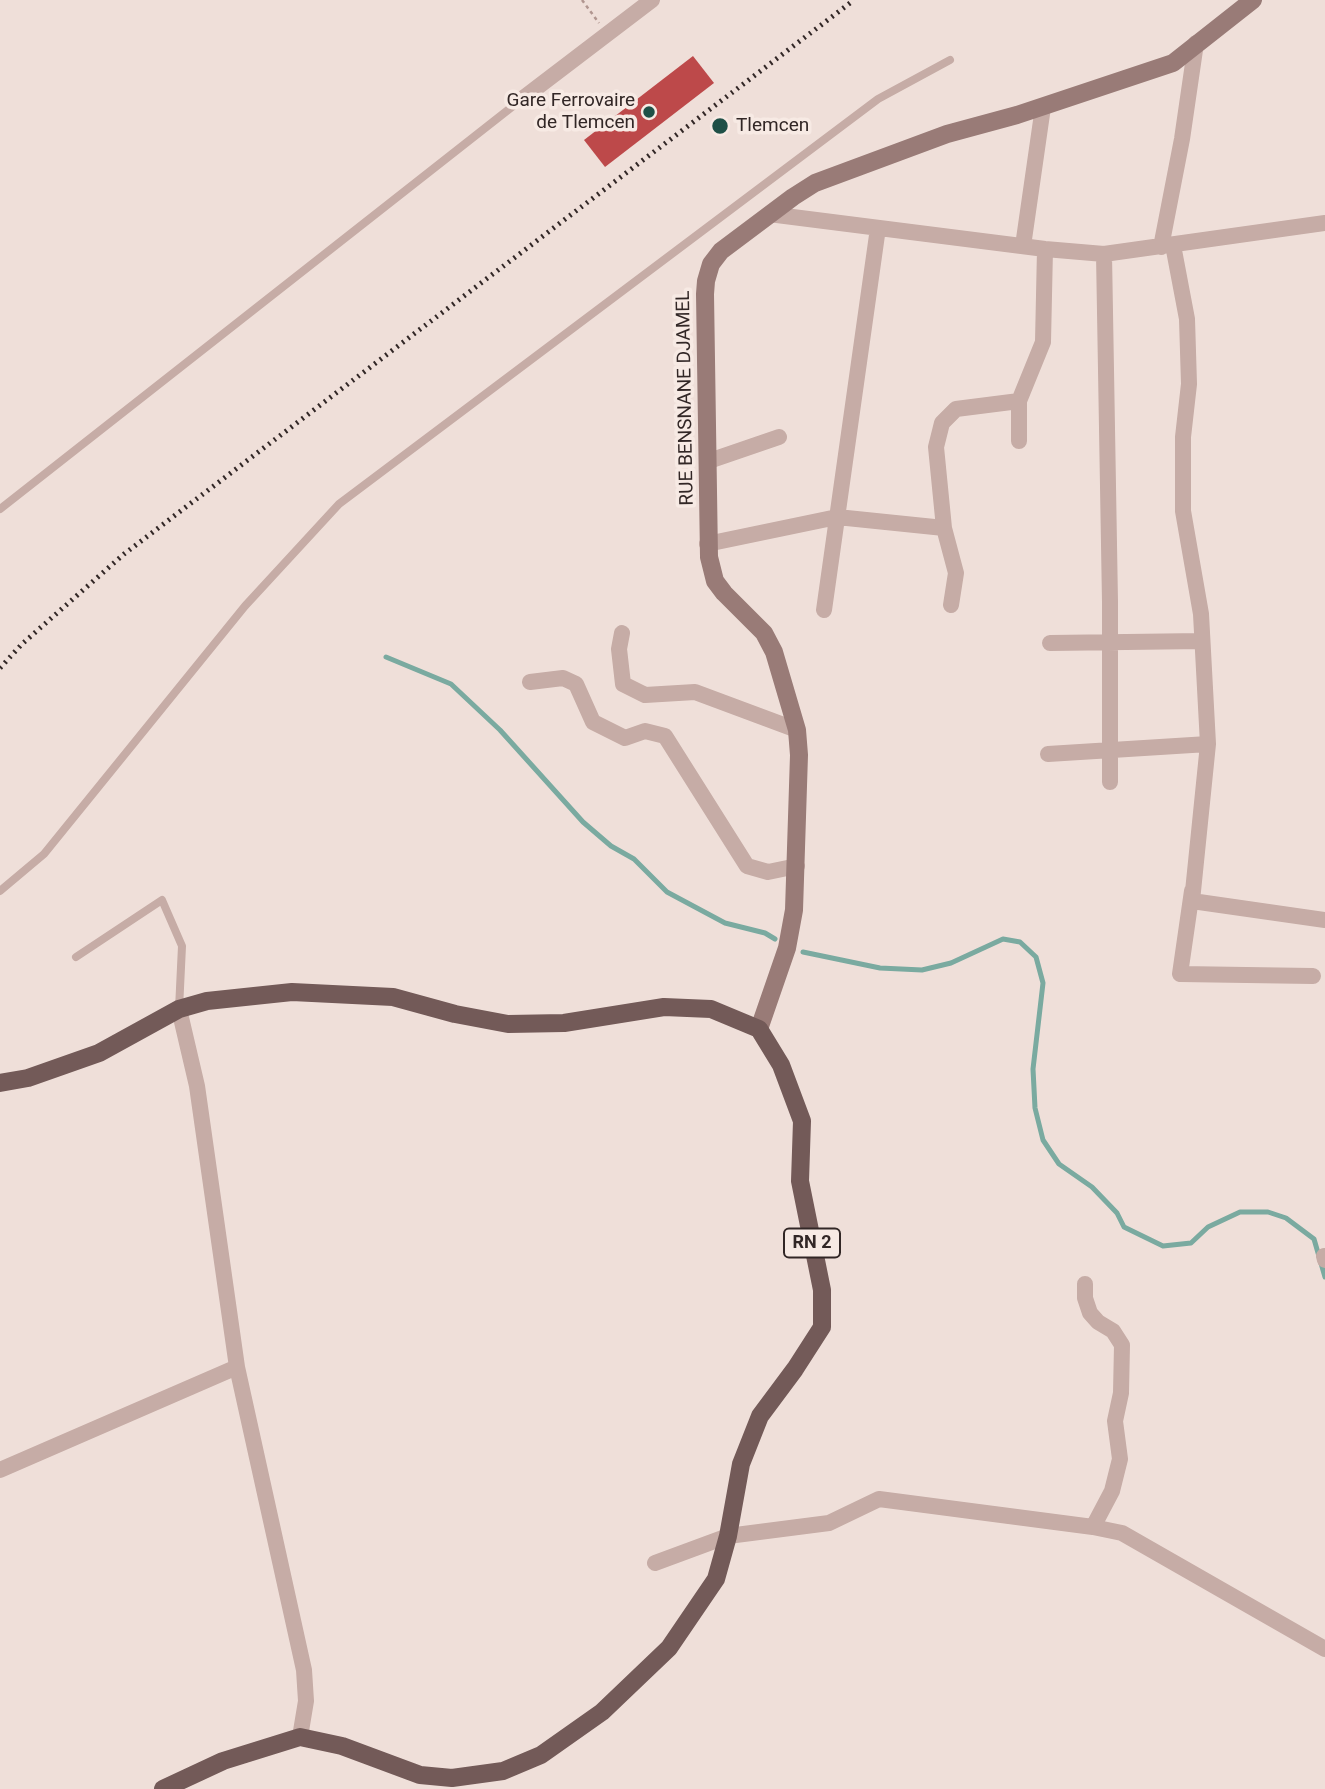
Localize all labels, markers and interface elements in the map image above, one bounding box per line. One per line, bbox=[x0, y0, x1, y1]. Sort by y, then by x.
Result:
place label: Gare Ferrovaire de Tlemcen bbox=[507, 90, 635, 134]
marker: Gare Ferrovaire de Tlemcen bbox=[641, 104, 657, 120]
place label: Tlemcen bbox=[736, 115, 809, 137]
marker: Tlemcen bbox=[710, 116, 730, 136]
street label: RUE BENSNANE DJAMEL bbox=[673, 290, 699, 506]
road number: RN 2 bbox=[784, 1228, 840, 1258]

